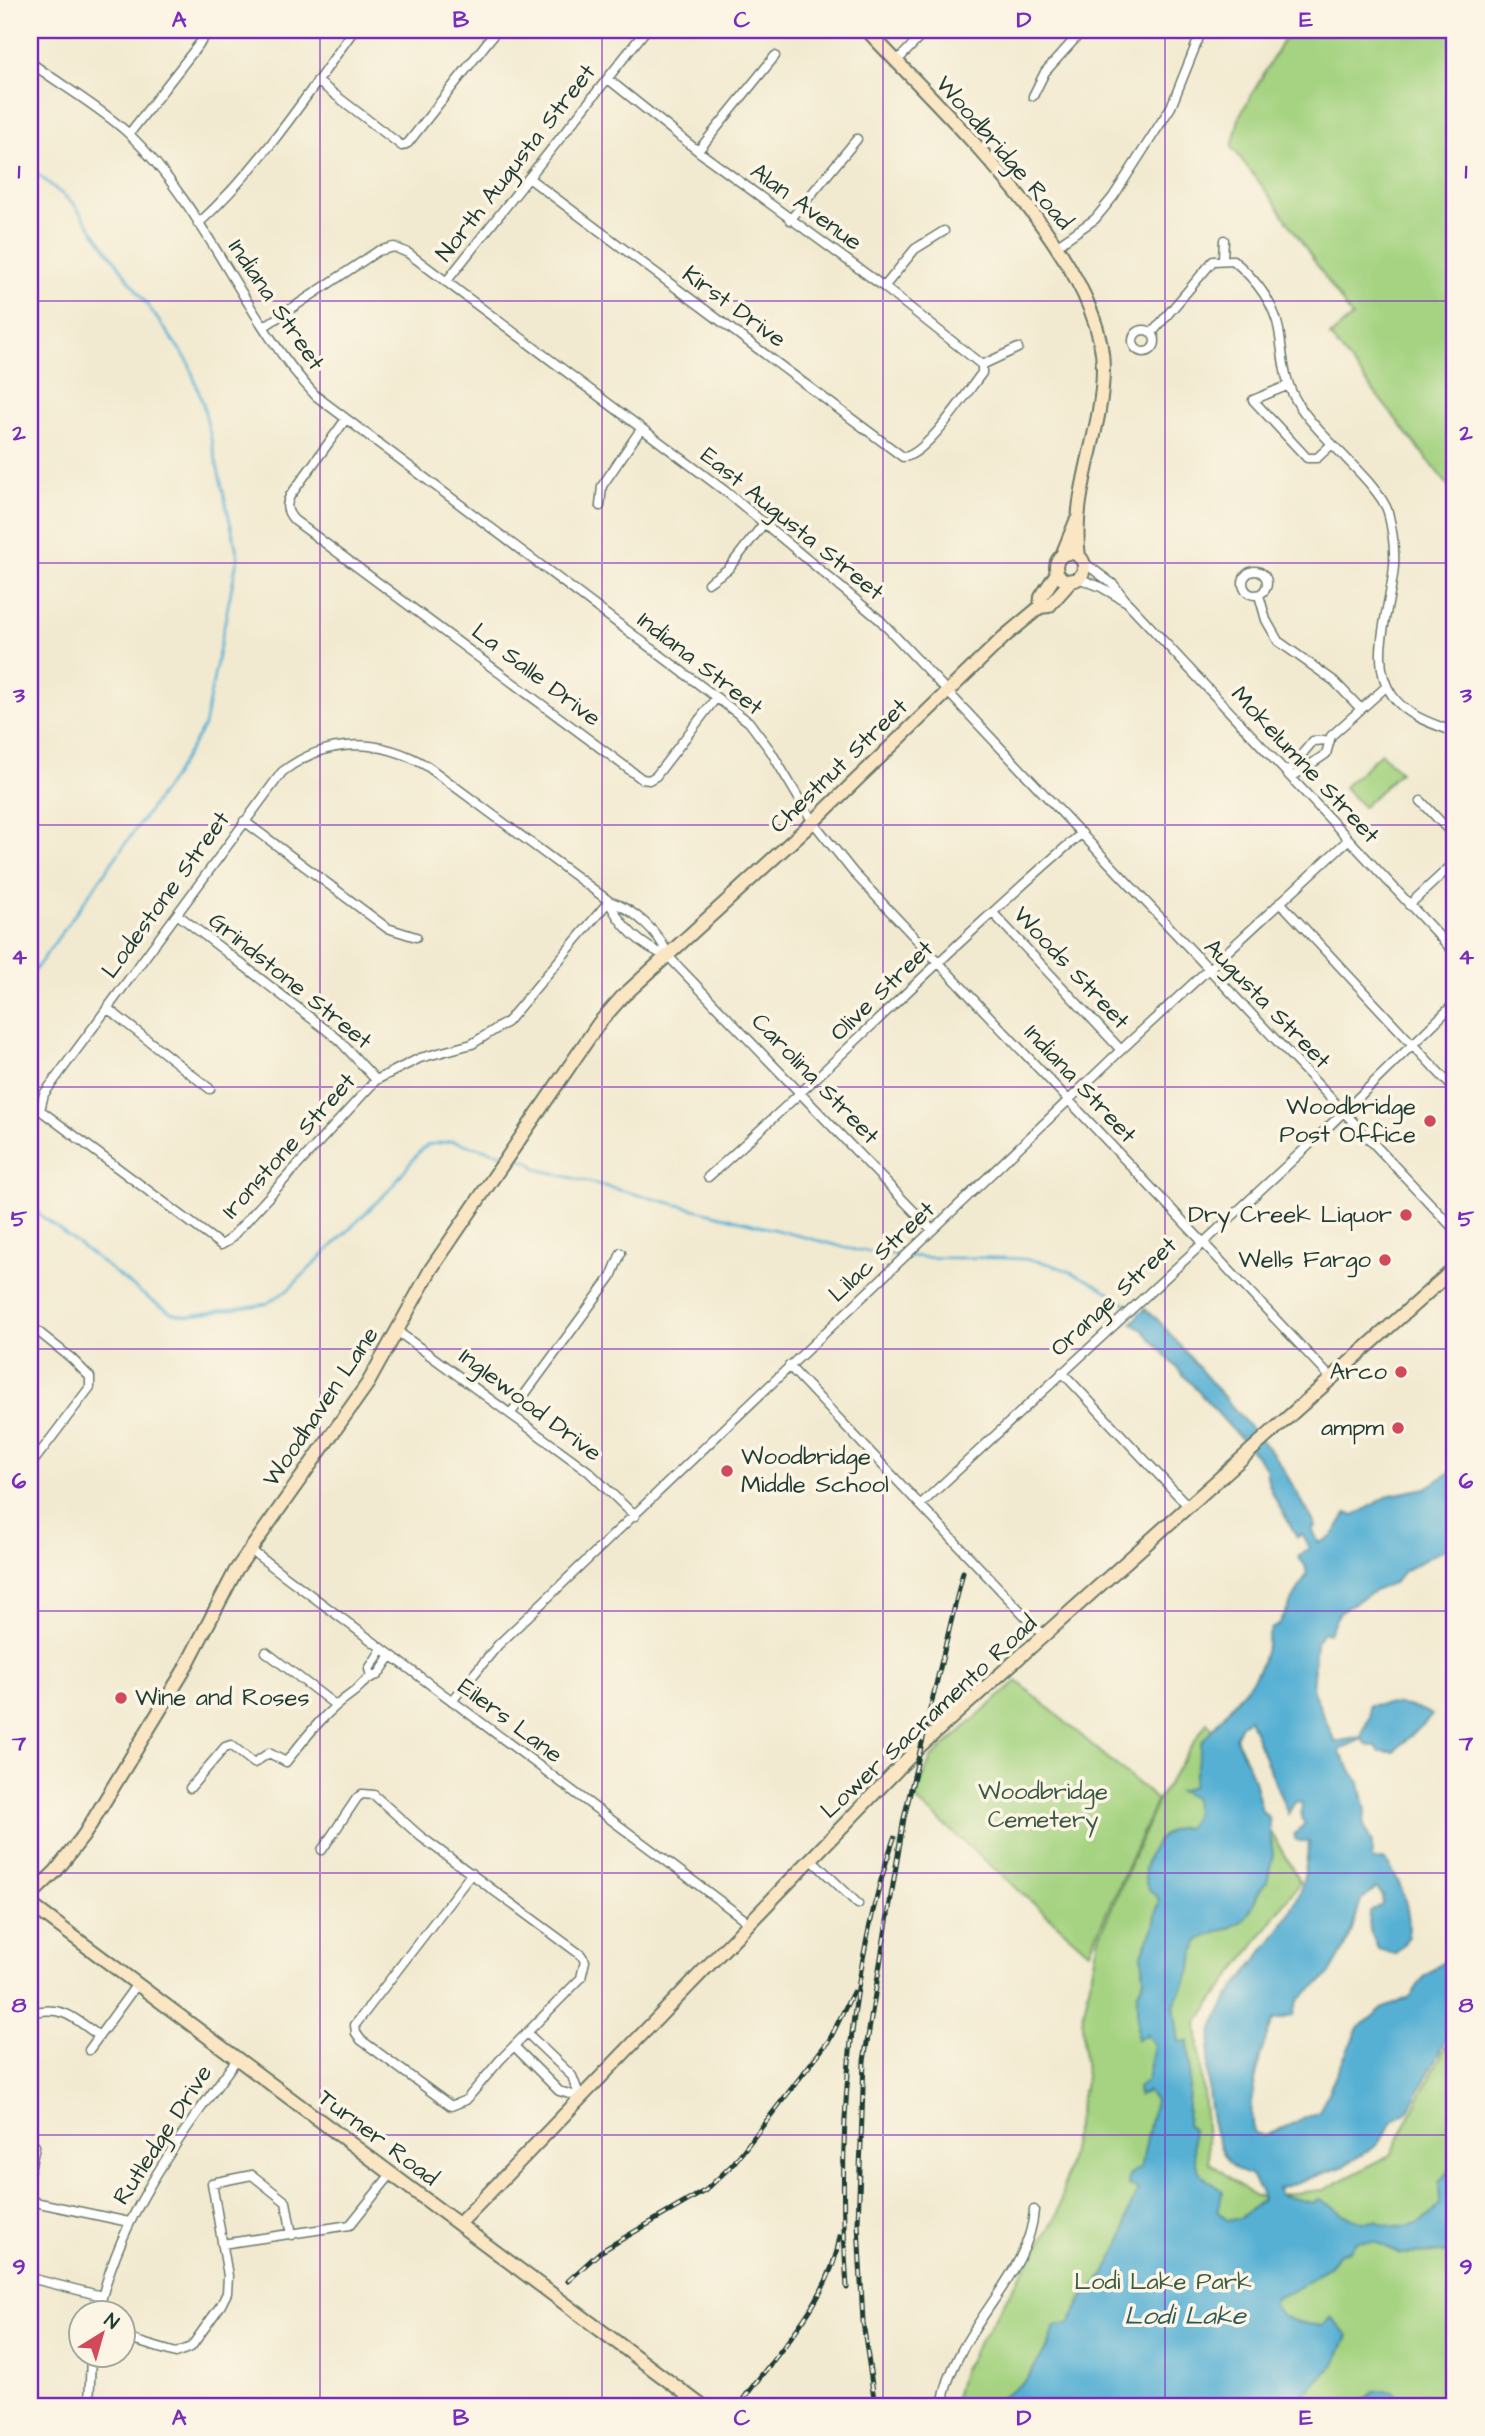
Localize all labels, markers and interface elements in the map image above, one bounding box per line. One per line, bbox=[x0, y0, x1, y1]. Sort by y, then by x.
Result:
text: A bbox=[172, 4, 187, 36]
text: B bbox=[453, 4, 470, 36]
text: C bbox=[734, 4, 751, 36]
text: D bbox=[1017, 4, 1032, 36]
text: E bbox=[1299, 4, 1313, 36]
street label: North Augusta Street bbox=[428, 57, 605, 270]
street label: Woodbridge Road bbox=[927, 68, 1081, 238]
text: 1 bbox=[18, 155, 21, 187]
street label: Alan Avenue bbox=[743, 155, 869, 259]
text: 1 bbox=[1465, 155, 1468, 187]
street label: Indiana Street bbox=[220, 233, 333, 378]
street label: Kirst Drive bbox=[675, 258, 793, 356]
text: 2 bbox=[11, 417, 26, 449]
text: 2 bbox=[1458, 417, 1473, 449]
street label: East Augusta Street bbox=[692, 439, 891, 610]
street label: Indiana Street bbox=[630, 604, 770, 724]
street label: La Salle Drive bbox=[464, 615, 608, 735]
text: 3 bbox=[12, 679, 25, 711]
street label: Mokelumne Street bbox=[1223, 679, 1387, 852]
text: 3 bbox=[1459, 679, 1472, 711]
street label: Chestnut Street bbox=[762, 691, 916, 841]
street label: Lodestone Street bbox=[94, 804, 238, 986]
street label: Woods Street bbox=[1005, 899, 1137, 1037]
street label: Grindstone Street bbox=[201, 904, 379, 1058]
street label: Augusta Street bbox=[1195, 931, 1338, 1078]
street label: Olive Street bbox=[823, 933, 942, 1049]
text: 4 bbox=[11, 941, 27, 973]
text: 4 bbox=[1458, 941, 1474, 973]
street label: Carolina Street bbox=[743, 1006, 887, 1153]
street label: Indiana Street bbox=[1016, 1017, 1144, 1151]
street label: Ironstone Street bbox=[214, 1065, 364, 1227]
place label: Woodbridge Post Office bbox=[1279, 1090, 1416, 1152]
marker: Woodbridge Post Office bbox=[1422, 1113, 1438, 1129]
street label: Lilac Street bbox=[821, 1193, 943, 1310]
place label: Dry Creek Liquor bbox=[1188, 1198, 1392, 1233]
text: 5 bbox=[11, 1203, 28, 1235]
text: 5 bbox=[1458, 1203, 1475, 1235]
marker: Dry Creek Liquor bbox=[1398, 1207, 1414, 1223]
street label: Orange Street bbox=[1043, 1229, 1186, 1366]
place label: Wells Fargo bbox=[1238, 1243, 1372, 1278]
marker: Wells Fargo bbox=[1377, 1252, 1393, 1268]
street label: Woodhaven Lane bbox=[255, 1320, 387, 1494]
street label: Inglewood Drive bbox=[451, 1340, 609, 1471]
place label: Arco bbox=[1330, 1355, 1387, 1389]
marker: Arco bbox=[1393, 1364, 1409, 1380]
place label: ampm bbox=[1321, 1411, 1384, 1445]
marker: ampm bbox=[1390, 1420, 1406, 1436]
place label: Woodbridge Middle School bbox=[741, 1440, 889, 1502]
marker: Woodbridge Middle School bbox=[719, 1463, 735, 1479]
text: 6 bbox=[12, 1465, 27, 1497]
text: 6 bbox=[1459, 1465, 1474, 1497]
street label: Lower Sacramento Road bbox=[813, 1607, 1045, 1827]
street label: Eilers Lane bbox=[451, 1670, 569, 1772]
place label: Wine and Roses bbox=[135, 1681, 310, 1715]
marker: Wine and Roses bbox=[113, 1690, 129, 1706]
text: 7 bbox=[11, 1727, 27, 1759]
text: 7 bbox=[1458, 1727, 1474, 1759]
park label: Woodbridge Cemetery bbox=[978, 1775, 1108, 1838]
text: 8 bbox=[12, 1989, 27, 2021]
text: 8 bbox=[1459, 1989, 1474, 2021]
street label: Rutledge Drive bbox=[105, 2058, 222, 2212]
street label: Turner Road bbox=[311, 2081, 445, 2195]
text: 9 bbox=[12, 2251, 26, 2283]
text: 9 bbox=[1459, 2251, 1473, 2283]
park label: Lodi Lake Park bbox=[1074, 2265, 1252, 2299]
water label: Lodi Lake bbox=[1124, 2298, 1248, 2334]
north arrow bbox=[66, 2300, 136, 2370]
text: N bbox=[98, 2307, 124, 2336]
text: A bbox=[172, 2402, 187, 2434]
text: B bbox=[453, 2402, 470, 2434]
text: C bbox=[734, 2402, 751, 2434]
text: D bbox=[1017, 2402, 1032, 2434]
text: E bbox=[1299, 2402, 1313, 2434]

